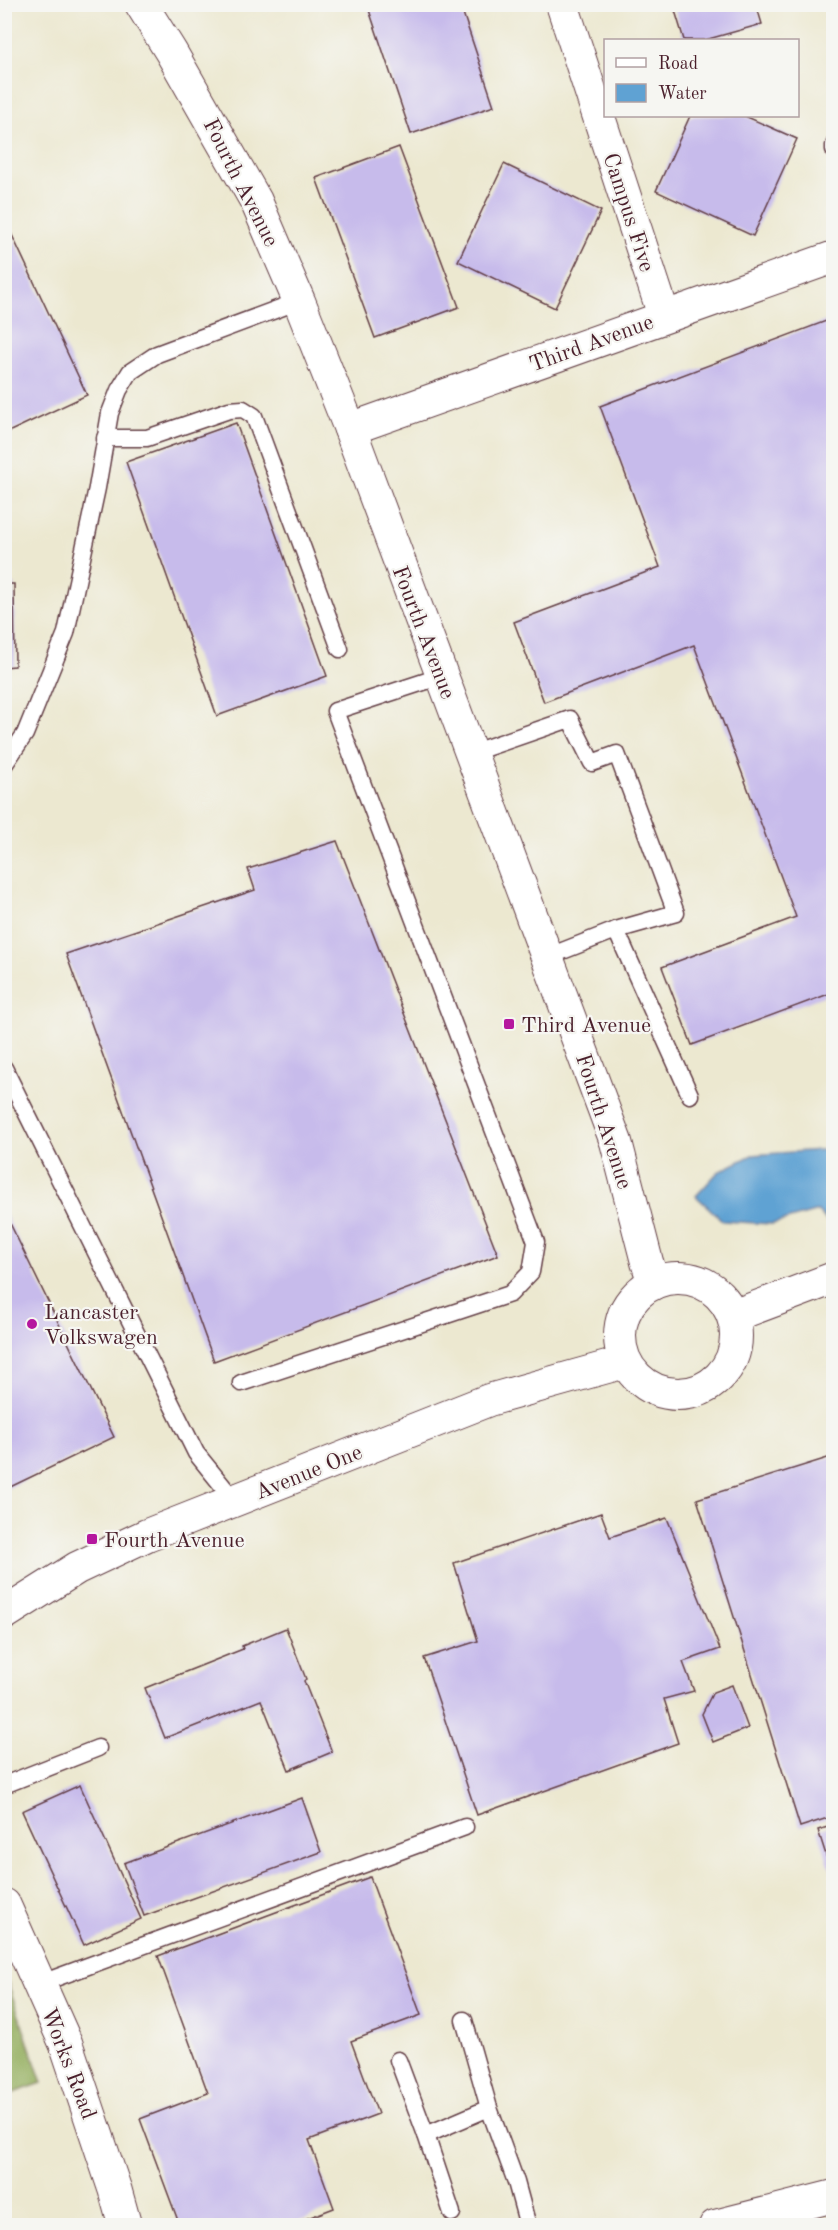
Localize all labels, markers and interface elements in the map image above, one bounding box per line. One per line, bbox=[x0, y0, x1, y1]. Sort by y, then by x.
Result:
legend bbox=[604, 39, 799, 117]
text: Road bbox=[658, 55, 698, 73]
text: Water bbox=[658, 85, 707, 103]
street label: Fourth Avenue bbox=[198, 115, 282, 251]
street label: Campus Five bbox=[599, 151, 658, 275]
street label: Third Avenue bbox=[527, 311, 657, 376]
street label: Fourth Avenue bbox=[388, 563, 459, 702]
place label: Third Avenue bbox=[521, 1015, 651, 1037]
marker: Third Avenue bbox=[502, 1017, 516, 1031]
street label: Fourth Avenue bbox=[571, 1051, 635, 1192]
place label: Lancaster Volkswagen bbox=[44, 1302, 158, 1349]
marker: Lancaster Volkswagen bbox=[25, 1317, 39, 1331]
street label: Avenue One bbox=[252, 1441, 365, 1504]
place label: Fourth Avenue bbox=[104, 1530, 245, 1552]
marker: Fourth Avenue bbox=[85, 1532, 99, 1546]
street label: Works Road bbox=[37, 2005, 99, 2122]

